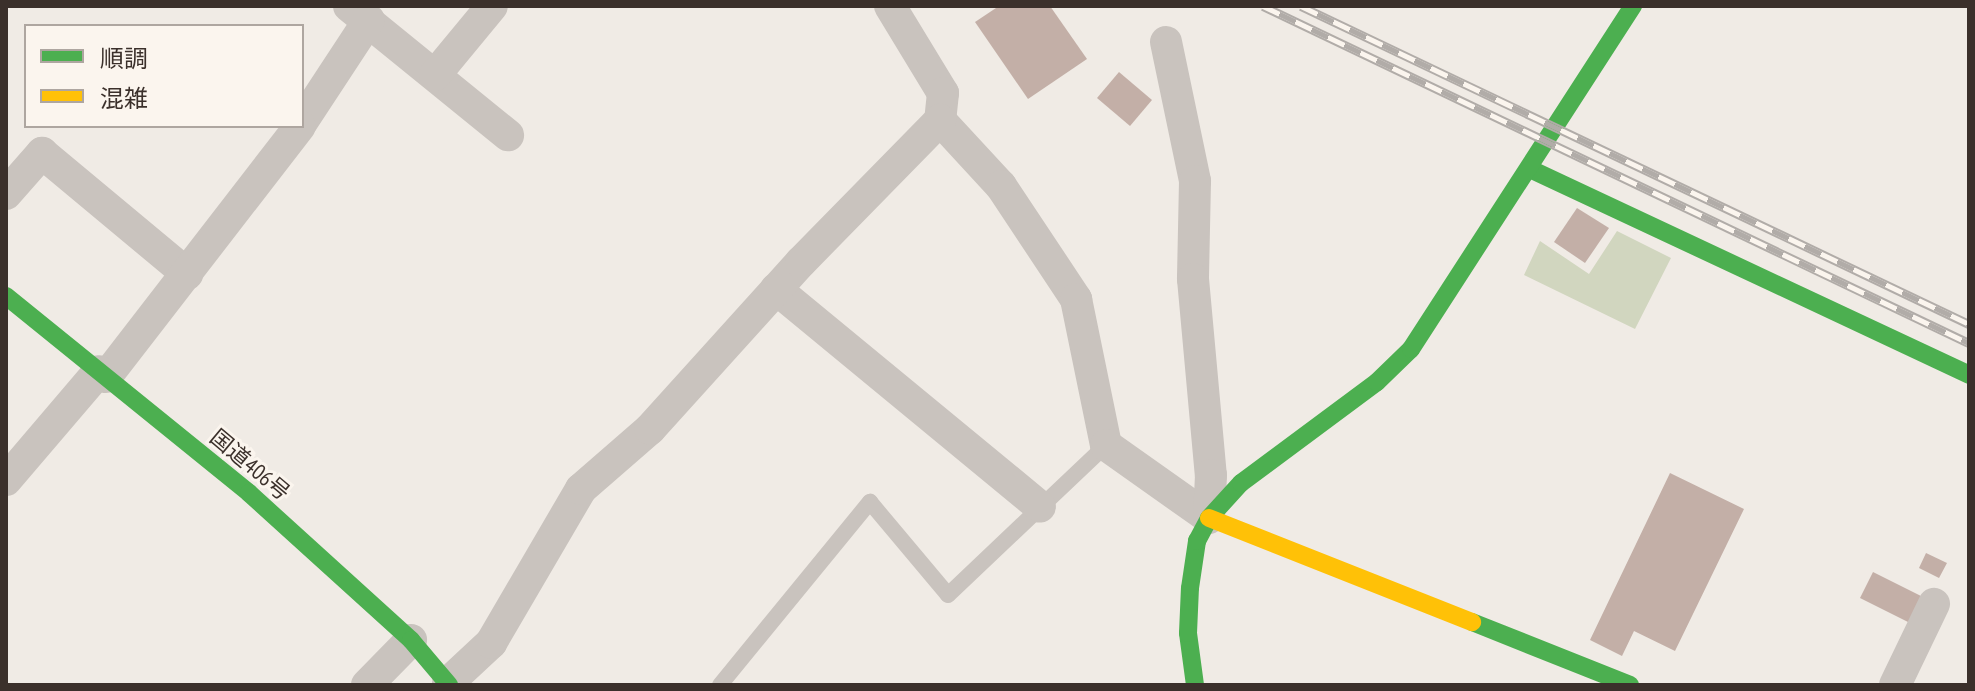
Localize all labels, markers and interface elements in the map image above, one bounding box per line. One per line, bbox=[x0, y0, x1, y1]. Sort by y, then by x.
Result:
legend bbox=[24, 24, 304, 128]
text: 順調 bbox=[100, 43, 148, 74]
text: 混雑 bbox=[100, 83, 148, 114]
street label: 国道406号 bbox=[205, 424, 295, 506]

